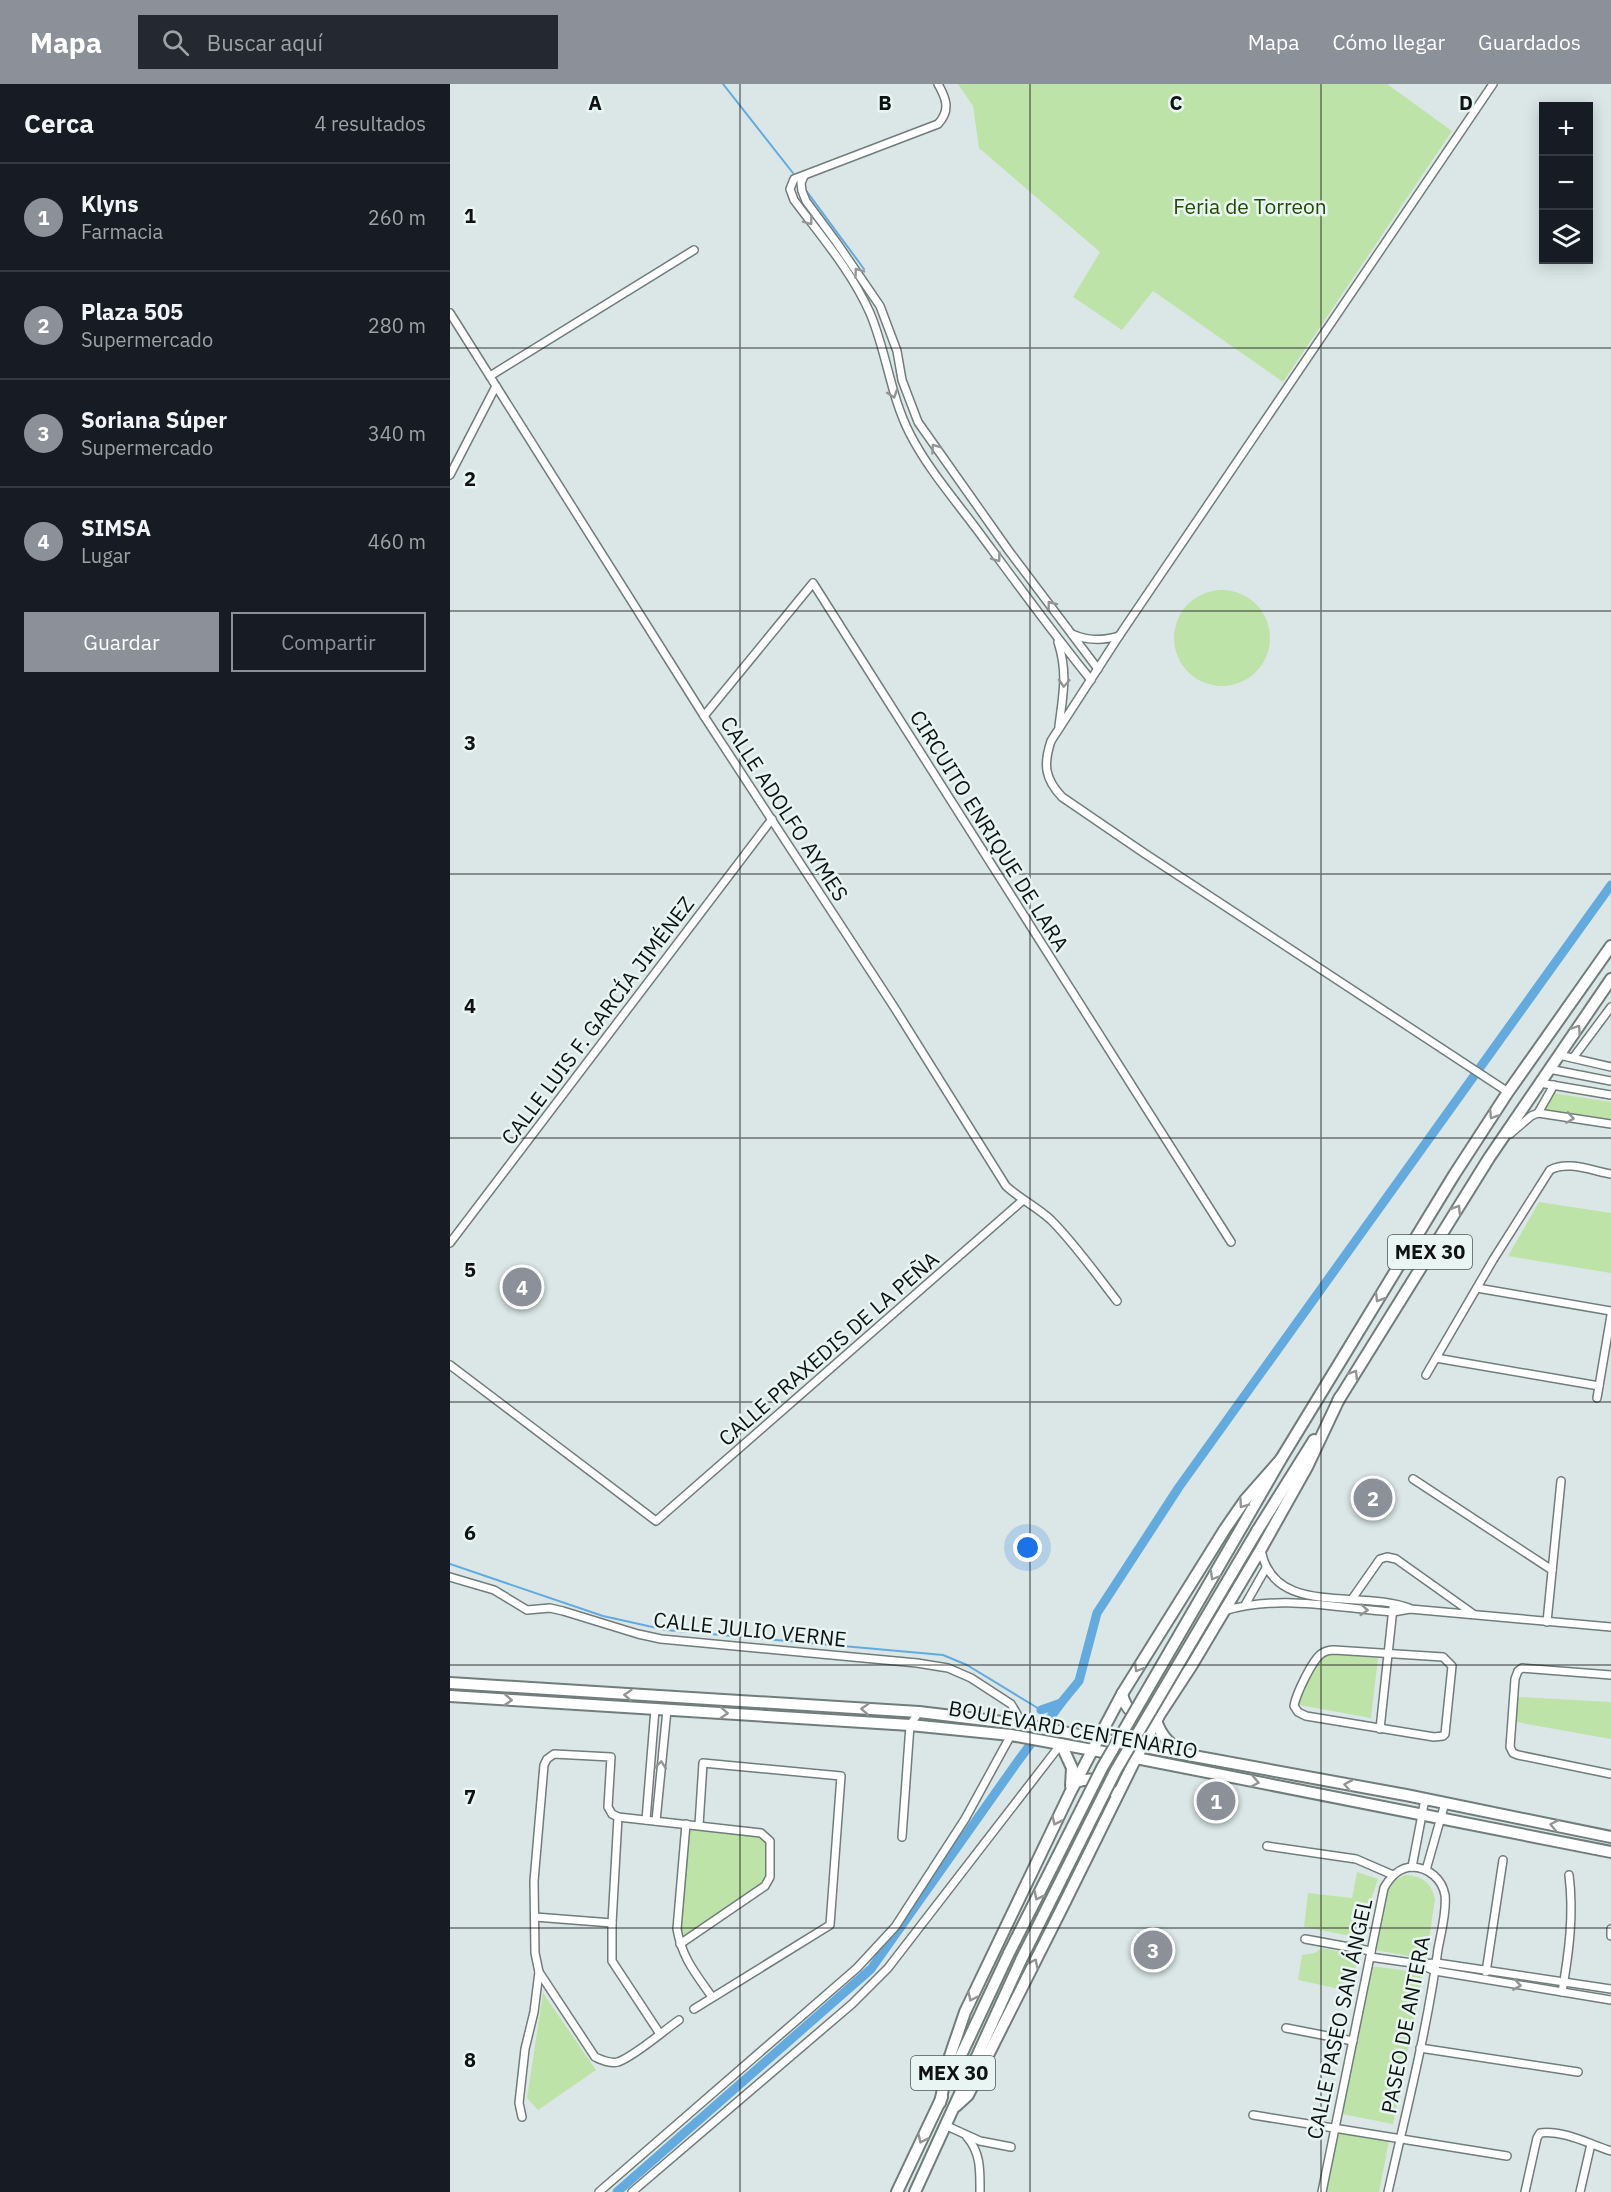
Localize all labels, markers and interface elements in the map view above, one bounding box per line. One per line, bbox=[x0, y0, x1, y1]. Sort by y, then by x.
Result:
search box bbox=[138, 15, 558, 69]
text: Mapa bbox=[30, 24, 102, 61]
icon: search bbox=[159, 26, 192, 59]
text: Buscar aquí bbox=[207, 28, 323, 57]
text: Mapa bbox=[1248, 28, 1299, 56]
text: Cómo llegar bbox=[1332, 28, 1445, 56]
text: Guardados bbox=[1478, 28, 1581, 56]
text: A bbox=[588, 89, 602, 116]
text: B bbox=[878, 89, 892, 116]
text: C bbox=[1169, 89, 1183, 116]
text: D bbox=[1459, 89, 1473, 116]
map controls bbox=[1539, 102, 1593, 264]
button: + bbox=[1539, 102, 1593, 156]
text: Cerca bbox=[24, 106, 94, 140]
text: 4 resultados bbox=[314, 110, 426, 137]
button: − bbox=[1539, 156, 1593, 210]
text: Klyns bbox=[81, 189, 139, 218]
park label: Feria de Torreon bbox=[1173, 192, 1327, 220]
text: 1 bbox=[464, 202, 476, 229]
text: 1 bbox=[38, 204, 50, 231]
text: 260 m bbox=[368, 204, 426, 231]
button: layers bbox=[1539, 210, 1593, 264]
one-way arrow bbox=[802, 214, 813, 225]
text: Farmacia bbox=[81, 218, 163, 245]
one-way arrow bbox=[854, 267, 865, 278]
text: Plaza 505 bbox=[81, 297, 183, 326]
text: 2 bbox=[38, 312, 50, 339]
text: 280 m bbox=[368, 312, 426, 339]
text: Supermercado bbox=[81, 326, 213, 353]
one-way arrow bbox=[886, 388, 898, 399]
text: Soriana Súper bbox=[81, 405, 227, 434]
text: 3 bbox=[38, 420, 50, 447]
text: 340 m bbox=[368, 420, 426, 447]
text: Supermercado bbox=[81, 434, 213, 461]
one-way arrow bbox=[931, 444, 942, 455]
text: 2 bbox=[464, 465, 476, 492]
text: SIMSA bbox=[81, 513, 151, 542]
text: 4 bbox=[38, 528, 50, 555]
text: 460 m bbox=[368, 528, 426, 555]
text: Lugar bbox=[81, 542, 131, 569]
one-way arrow bbox=[990, 551, 1001, 562]
one-way arrow bbox=[1047, 601, 1058, 612]
button: Guardar bbox=[24, 612, 219, 672]
button: Compartir bbox=[231, 612, 426, 672]
one-way arrow bbox=[1058, 679, 1071, 688]
street label: CIRCUITO ENRIQUE DE LARA bbox=[904, 705, 1076, 956]
street label: CALLE ADOLFO AYMES bbox=[715, 711, 855, 906]
text: 3 bbox=[464, 729, 476, 756]
street label: CALLE LUIS F. GARCÍA JIMÉNEZ bbox=[495, 891, 700, 1150]
text: 4 bbox=[464, 992, 476, 1019]
one-way arrow bbox=[1570, 1025, 1581, 1036]
one-way arrow bbox=[1489, 1109, 1501, 1119]
one-way arrow bbox=[1566, 1112, 1575, 1124]
one-way arrow bbox=[1450, 1205, 1462, 1215]
road number: MEX 30 bbox=[1388, 1235, 1472, 1269]
street label: CALLE PRAXEDIS DE LA PEÑA bbox=[712, 1245, 944, 1452]
text: 5 bbox=[464, 1256, 476, 1283]
pin: 4 bbox=[502, 1264, 542, 1310]
one-way arrow bbox=[1375, 1292, 1387, 1302]
one-way arrow bbox=[1346, 1370, 1358, 1380]
pin: 2 bbox=[1354, 1476, 1392, 1520]
one-way arrow bbox=[1239, 1497, 1250, 1508]
text: 6 bbox=[464, 1519, 476, 1546]
your location bbox=[1013, 1533, 1042, 1562]
one-way arrow bbox=[1209, 1570, 1221, 1580]
one-way arrow bbox=[1359, 1603, 1368, 1616]
street label: CALLE JULIO VERNE bbox=[652, 1605, 848, 1653]
one-way arrow bbox=[1134, 1662, 1146, 1672]
one-way arrow bbox=[624, 1689, 633, 1702]
one-way arrow bbox=[504, 1693, 513, 1706]
street label: BOULEVARD CENTENARIO bbox=[946, 1693, 1200, 1765]
one-way arrow bbox=[860, 1703, 869, 1716]
one-way arrow bbox=[719, 1707, 728, 1720]
one-way arrow bbox=[654, 1761, 667, 1770]
one-way arrow bbox=[1249, 1775, 1259, 1788]
pin: 1 bbox=[1196, 1778, 1236, 1824]
one-way arrow bbox=[1344, 1779, 1354, 1792]
text: 7 bbox=[464, 1783, 476, 1810]
one-way arrow bbox=[1052, 1814, 1064, 1825]
one-way arrow bbox=[1549, 1819, 1559, 1832]
one-way arrow bbox=[1033, 1889, 1045, 1900]
street label: CALLE PASEO SAN ÁNGEL bbox=[1300, 1896, 1378, 2142]
pin: 3 bbox=[1134, 1928, 1172, 1972]
street label: PASEO DE ANTERA bbox=[1374, 1934, 1436, 2116]
one-way arrow bbox=[1027, 1959, 1039, 1970]
one-way arrow bbox=[1512, 1978, 1522, 1991]
one-way arrow bbox=[968, 1990, 980, 2001]
text: 8 bbox=[464, 2046, 476, 2073]
road number: MEX 30 bbox=[911, 2056, 995, 2090]
one-way arrow bbox=[918, 2133, 930, 2144]

